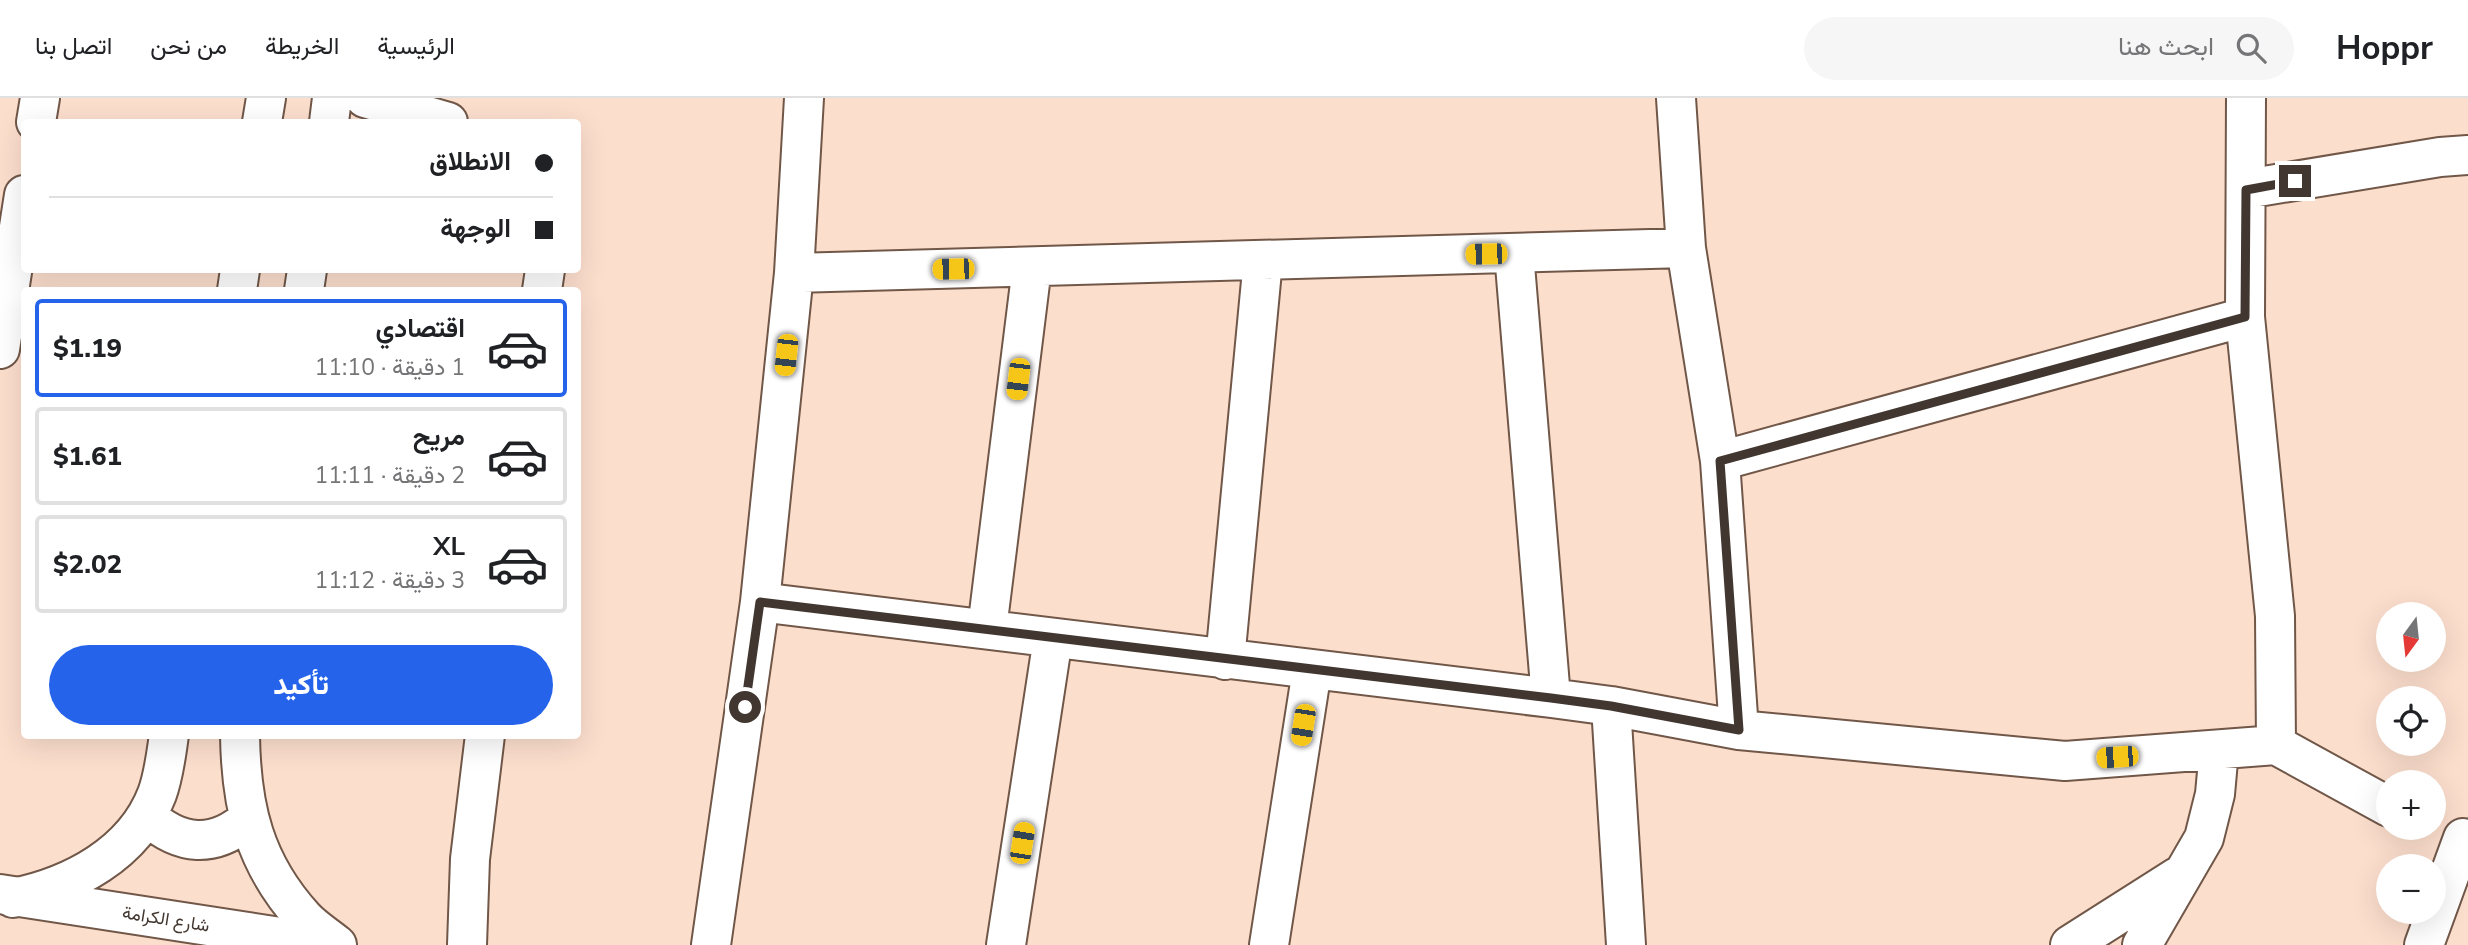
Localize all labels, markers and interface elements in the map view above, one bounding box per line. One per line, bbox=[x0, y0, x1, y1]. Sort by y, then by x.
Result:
search box bbox=[1804, 17, 2294, 80]
text: Hoppr bbox=[2336, 26, 2433, 71]
text: ابحث هنا bbox=[2118, 29, 2214, 64]
icon: search bbox=[2232, 29, 2270, 67]
text: اتصل بنا bbox=[35, 30, 112, 62]
text: من نحن bbox=[150, 30, 227, 62]
text: الخريطة bbox=[265, 30, 339, 62]
text: الرئيسية bbox=[377, 30, 455, 62]
text: الانطلاق bbox=[429, 144, 511, 179]
route end bbox=[2279, 165, 2311, 197]
text: الوجهة bbox=[440, 211, 511, 246]
car bbox=[1465, 243, 1508, 265]
car bbox=[932, 258, 975, 280]
text: اقتصادي bbox=[376, 311, 465, 346]
icon: car bbox=[486, 317, 549, 380]
text: $1.19 bbox=[53, 331, 122, 366]
car bbox=[774, 333, 799, 377]
text: 1 دقيقة · 11:10 bbox=[315, 352, 465, 383]
car bbox=[1006, 357, 1031, 401]
text: مريح bbox=[413, 419, 465, 454]
icon: car bbox=[486, 425, 549, 488]
text: $1.61 bbox=[53, 439, 122, 474]
text: 2 دقيقة · 11:11 bbox=[315, 460, 465, 491]
text: XL bbox=[433, 529, 465, 564]
icon: car bbox=[486, 533, 549, 596]
text: $2.02 bbox=[53, 547, 122, 582]
text: 3 دقيقة · 11:12 bbox=[315, 565, 465, 596]
north arrow bbox=[2376, 602, 2446, 672]
map controls bbox=[2376, 602, 2446, 924]
button: تأكيد bbox=[49, 645, 553, 725]
button: locate bbox=[2376, 686, 2446, 756]
route start bbox=[729, 691, 761, 723]
car bbox=[1290, 703, 1317, 747]
car bbox=[2096, 745, 2139, 769]
button: + bbox=[2376, 770, 2446, 840]
car bbox=[1009, 821, 1036, 865]
button: − bbox=[2376, 854, 2446, 924]
street label: شارع الكرامة bbox=[121, 900, 211, 938]

